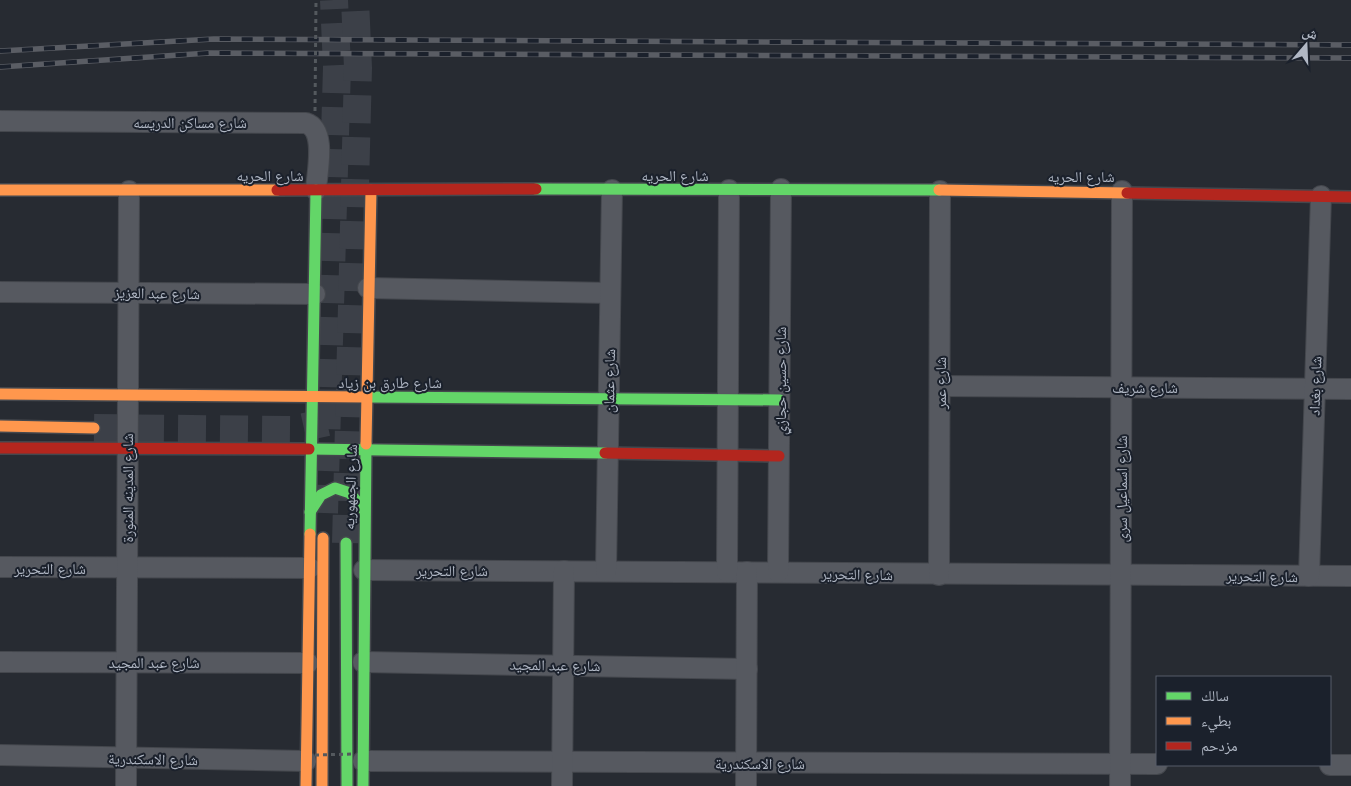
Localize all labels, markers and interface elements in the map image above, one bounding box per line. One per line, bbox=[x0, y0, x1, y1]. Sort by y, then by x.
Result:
north arrow bbox=[1281, 20, 1331, 70]
text: ش bbox=[1300, 22, 1320, 44]
street label: شارع مساكن الدريسه bbox=[133, 113, 247, 133]
street label: شارع الحريه bbox=[236, 166, 304, 186]
street label: شارع الحريه bbox=[641, 166, 709, 186]
street label: شارع الحريه bbox=[1047, 167, 1115, 187]
street label: شارع عبد العزيز bbox=[113, 283, 200, 304]
street label: شارع حسين حجازي bbox=[771, 327, 792, 435]
street label: شارع عثمان bbox=[599, 349, 620, 413]
street label: شارع بغداد bbox=[1304, 356, 1327, 416]
street label: شارع عمر bbox=[931, 357, 951, 410]
street label: شارع طارق بن زياد bbox=[338, 373, 442, 393]
street label: شارع شريف bbox=[1112, 378, 1178, 398]
street label: شارع المدينه المنورة bbox=[118, 433, 138, 543]
street label: شارع اسماعيل سرى bbox=[1112, 435, 1132, 543]
street label: شارع الجمهوريه bbox=[339, 444, 362, 530]
street label: شارع التحرير bbox=[13, 559, 86, 579]
street label: شارع التحرير bbox=[415, 561, 488, 581]
street label: شارع التحرير bbox=[820, 564, 893, 585]
street label: شارع التحرير bbox=[1225, 566, 1298, 587]
street label: شارع عبد المجيد bbox=[108, 653, 200, 673]
street label: شارع عبد المجيد bbox=[509, 655, 601, 676]
legend bbox=[1156, 676, 1331, 766]
text: سالك bbox=[1201, 686, 1229, 705]
text: بطيء bbox=[1201, 711, 1231, 733]
text: مزدحم bbox=[1201, 736, 1238, 756]
street label: شارع الاسكندرية bbox=[108, 749, 198, 770]
street label: شارع الاسكندرية bbox=[715, 754, 805, 774]

